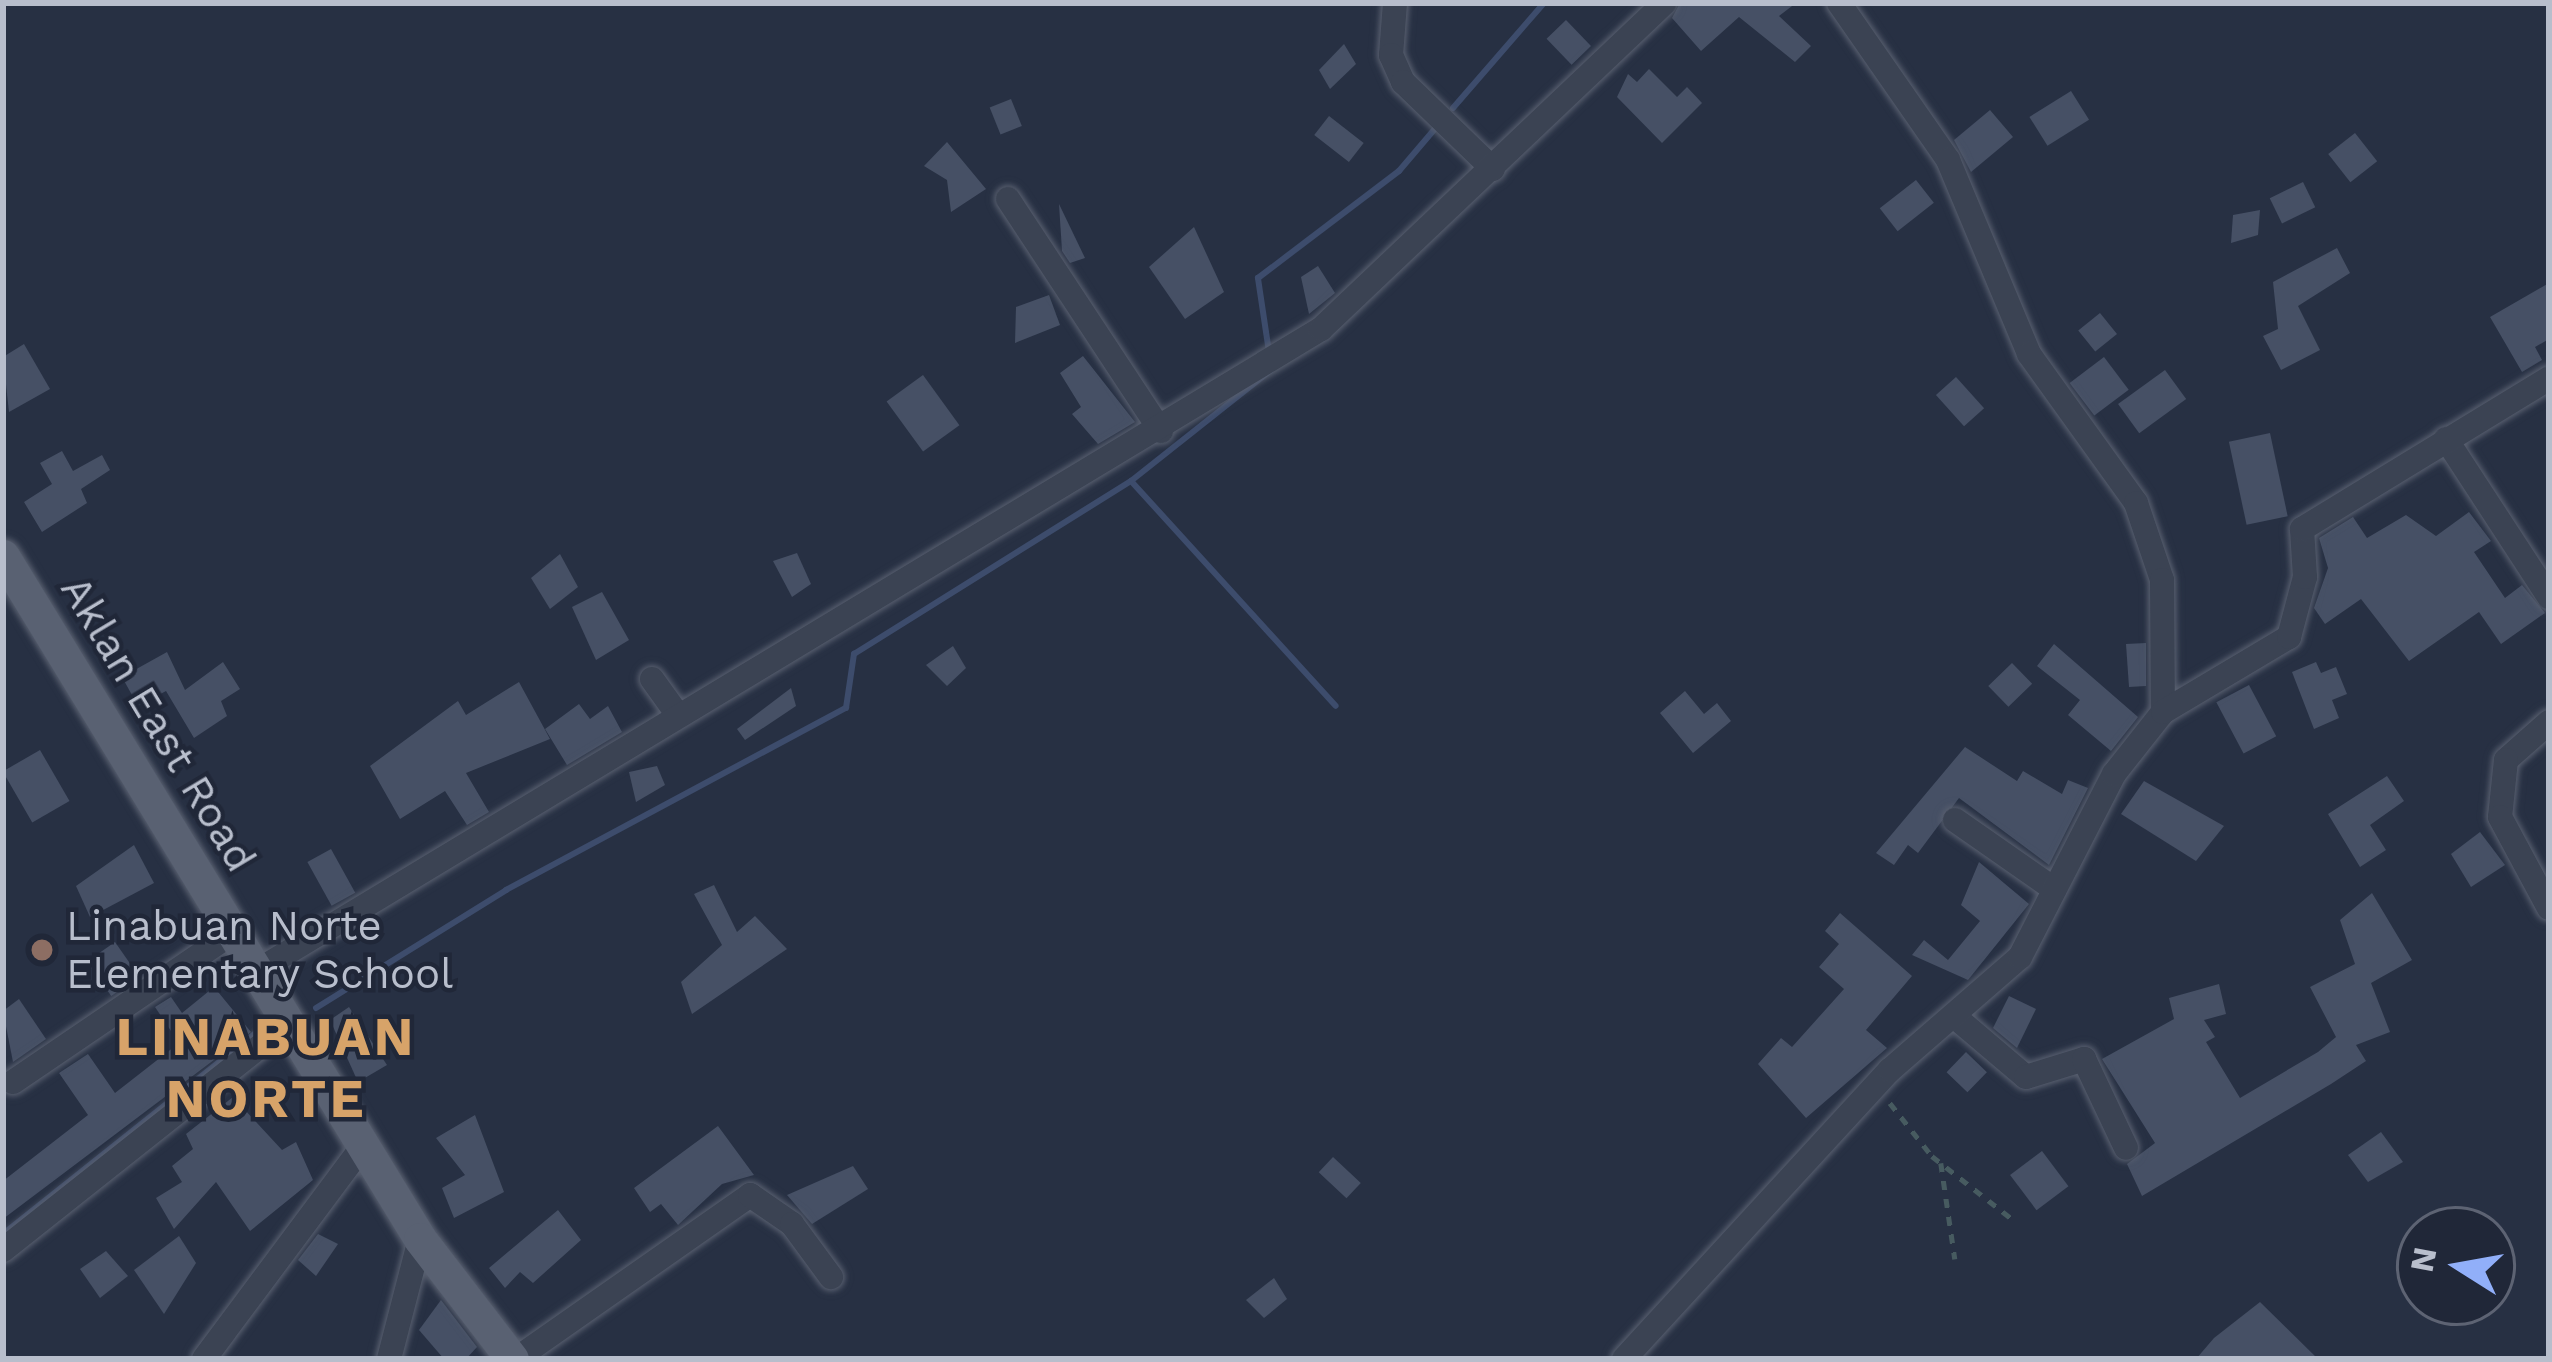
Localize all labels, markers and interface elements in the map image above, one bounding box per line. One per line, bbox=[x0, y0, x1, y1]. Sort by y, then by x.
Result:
street label: Aklan East Road bbox=[50, 567, 266, 881]
place label: Linabuan Norte Elementary School bbox=[66, 901, 454, 1000]
marker: Linabuan Norte Elementary School bbox=[29, 937, 55, 963]
district label: LINABUAN NORTE bbox=[116, 1005, 416, 1132]
north arrow bbox=[2396, 1206, 2516, 1326]
text: N bbox=[2402, 1244, 2445, 1275]

